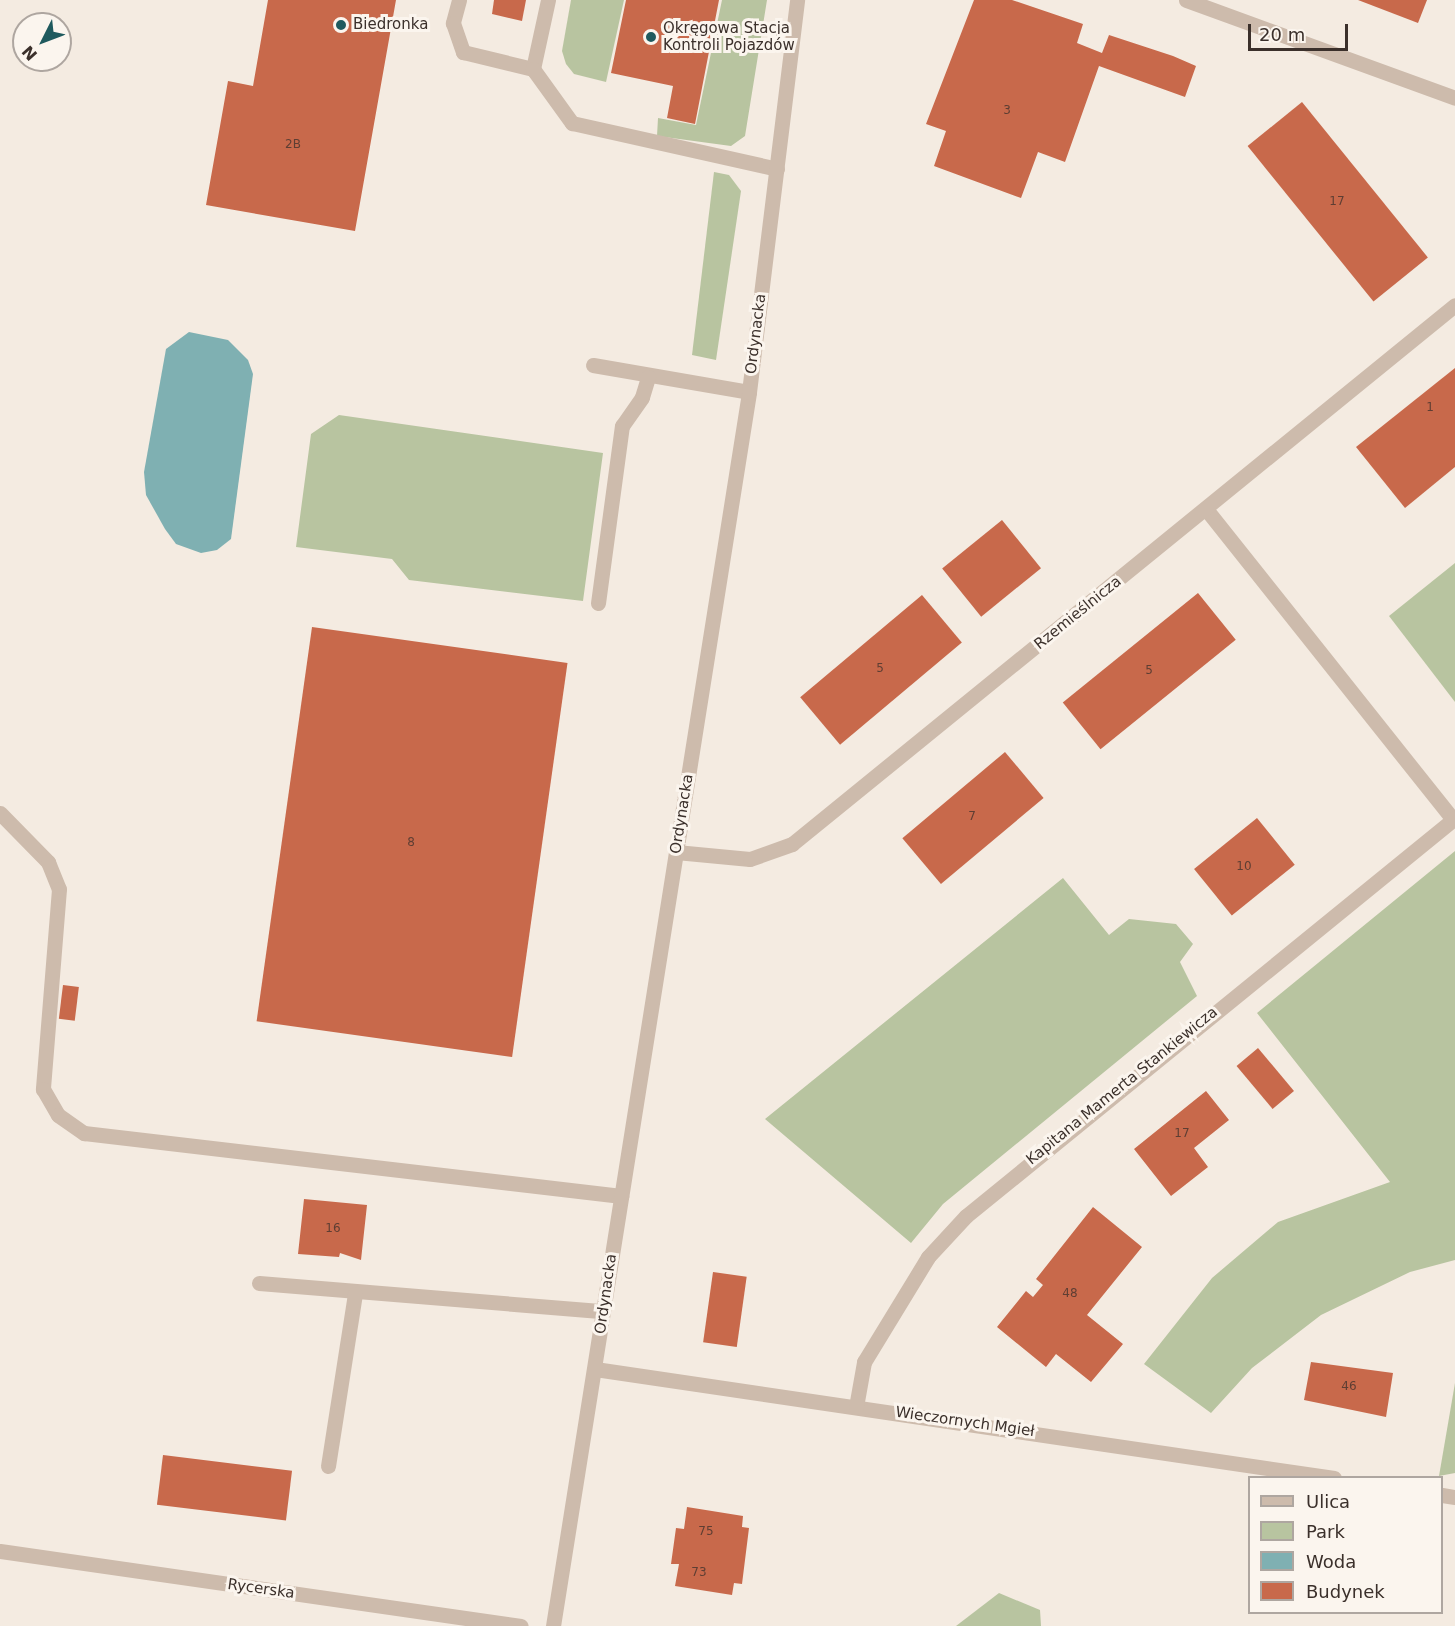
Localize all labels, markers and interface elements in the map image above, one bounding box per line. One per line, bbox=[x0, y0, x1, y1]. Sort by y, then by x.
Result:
north arrow bbox=[12, 12, 72, 72]
scale bar bbox=[1251, 12, 1352, 50]
place label: Biedronka bbox=[353, 16, 428, 34]
marker: Biedronka bbox=[334, 18, 348, 32]
place label: Okręgowa Stacja Kontroli Pojazdów bbox=[663, 19, 795, 54]
text: 20 m bbox=[1259, 24, 1305, 45]
marker: Okręgowa Stacja Kontroli Pojazdów bbox=[644, 30, 658, 44]
text: N bbox=[18, 42, 41, 64]
house number: 3 bbox=[1003, 104, 1011, 118]
house number: 2B bbox=[285, 138, 301, 152]
house number: 17 bbox=[1329, 195, 1345, 209]
street label: Ordynacka bbox=[742, 293, 770, 375]
house number: 1 bbox=[1426, 401, 1434, 415]
street label: Rzemieślnicza bbox=[1031, 572, 1125, 654]
house number: 5 bbox=[876, 662, 884, 676]
house number: 5 bbox=[1145, 664, 1153, 678]
street label: Ordynacka bbox=[667, 773, 697, 855]
house number: 7 bbox=[968, 810, 976, 824]
house number: 8 bbox=[407, 836, 415, 850]
house number: 10 bbox=[1236, 860, 1252, 874]
street label: Kapitana Mamerta Stankiewicza bbox=[1023, 1003, 1221, 1169]
house number: 17 bbox=[1174, 1127, 1190, 1141]
house number: 16 bbox=[325, 1222, 341, 1236]
street label: Ordynacka bbox=[591, 1253, 621, 1335]
house number: 48 bbox=[1062, 1287, 1078, 1301]
house number: 46 bbox=[1341, 1380, 1357, 1394]
street label: Wieczornych Mgieł bbox=[894, 1403, 1036, 1441]
legend bbox=[1248, 1476, 1443, 1614]
text: Ulica bbox=[1306, 1491, 1350, 1512]
text: Park bbox=[1306, 1521, 1345, 1542]
house number: 75 bbox=[698, 1525, 714, 1539]
text: Woda bbox=[1306, 1551, 1356, 1572]
house number: 73 bbox=[691, 1566, 707, 1580]
street label: Rycerska bbox=[226, 1575, 296, 1603]
text: Budynek bbox=[1306, 1581, 1385, 1602]

